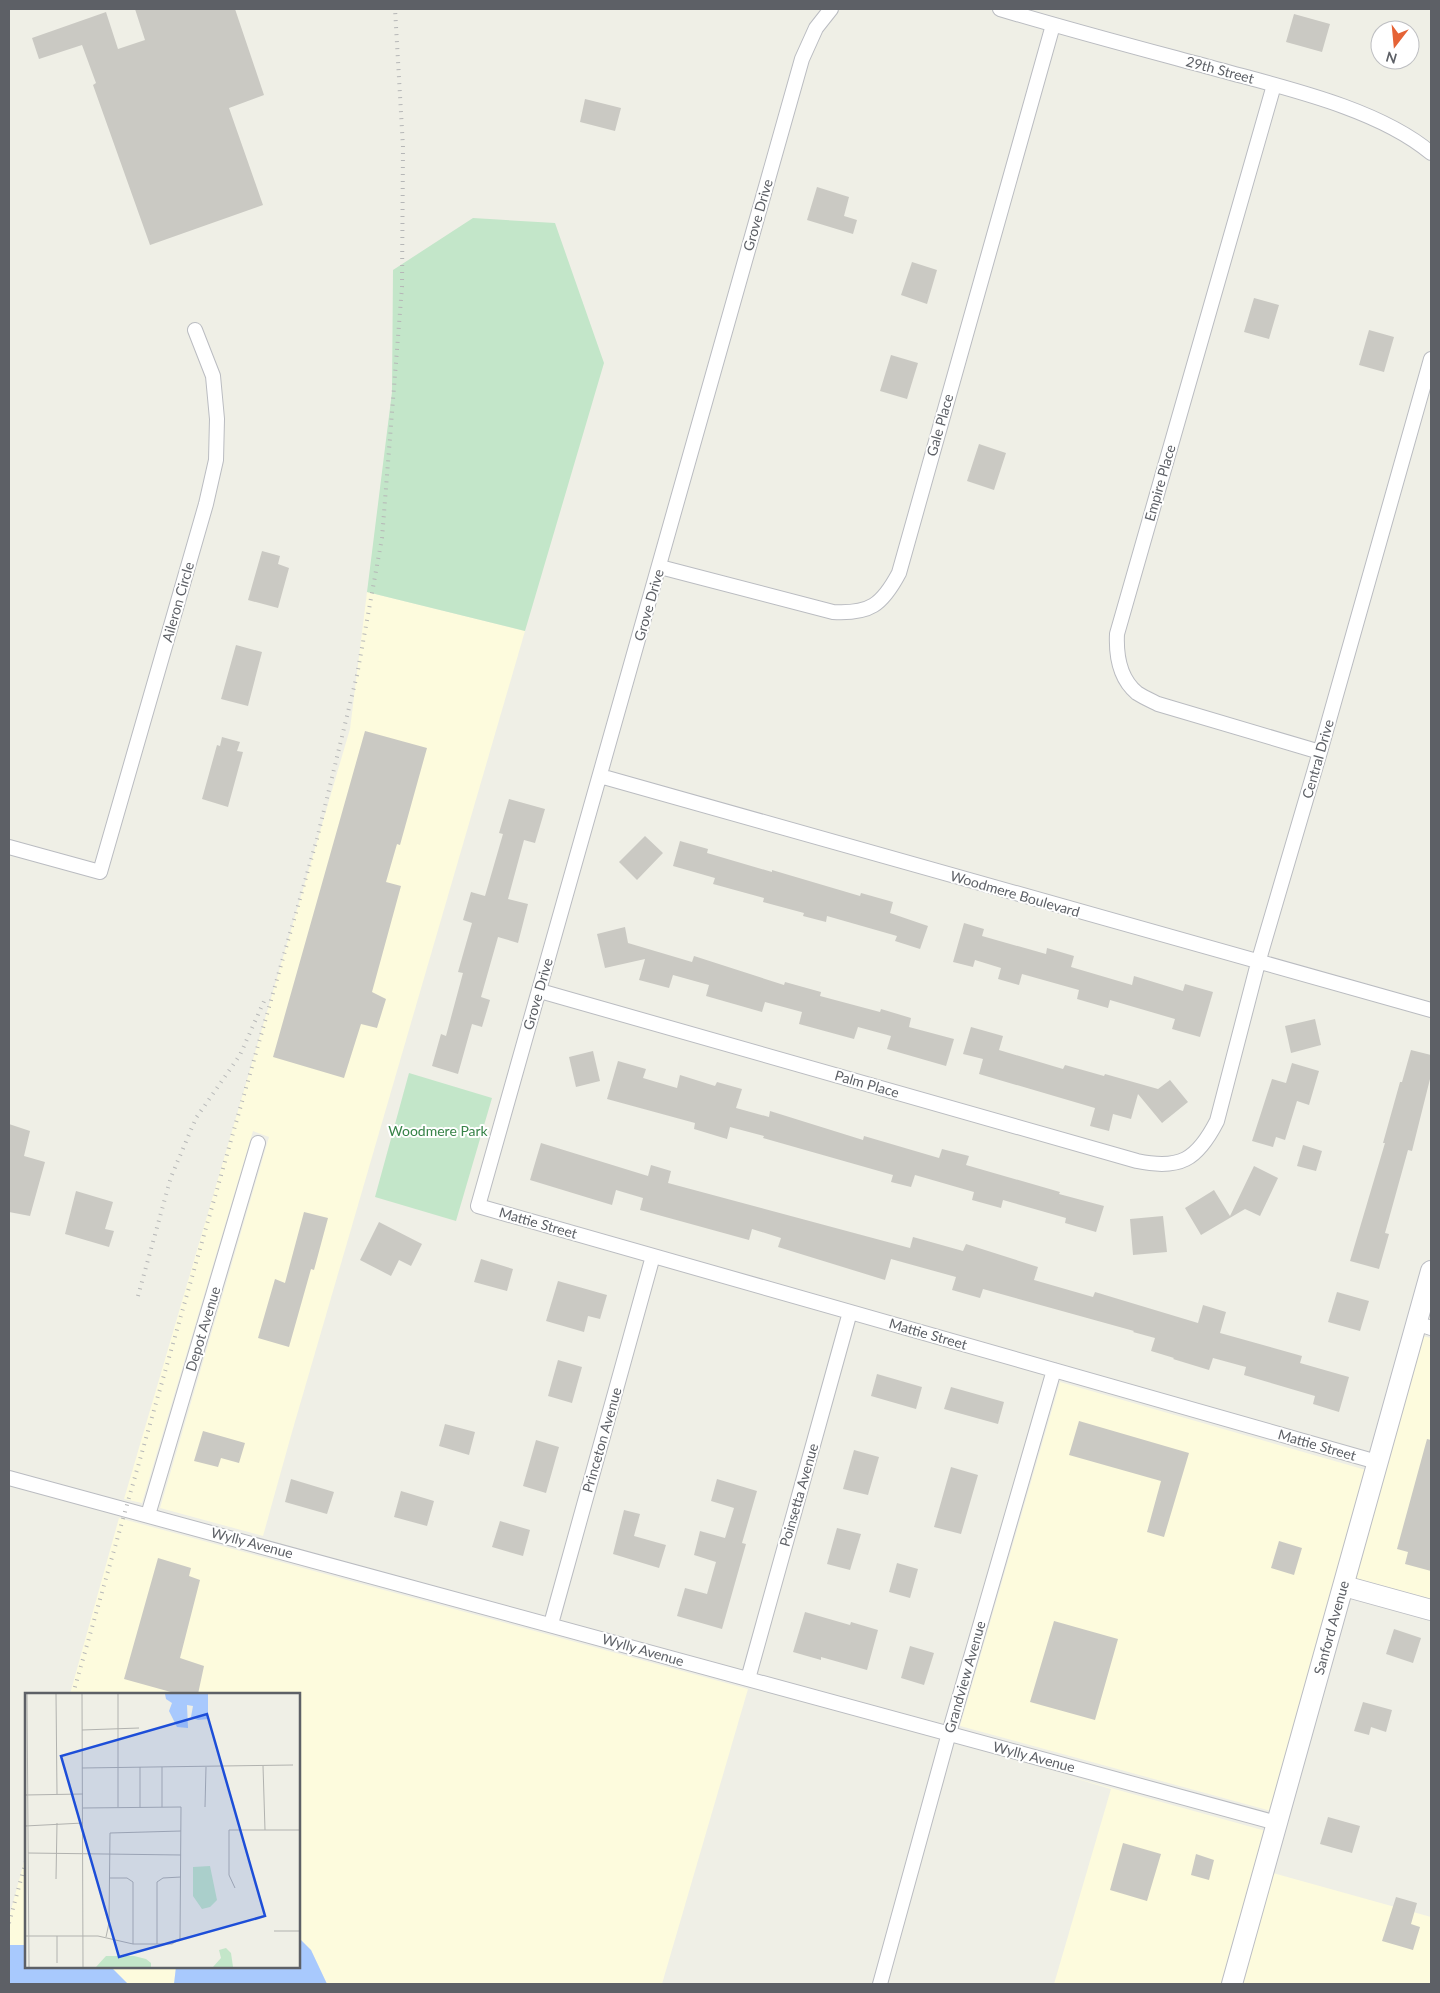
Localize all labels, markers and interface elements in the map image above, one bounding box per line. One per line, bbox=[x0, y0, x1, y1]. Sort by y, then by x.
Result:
north arrow bbox=[1370, 20, 1420, 70]
text: N bbox=[1384, 48, 1399, 68]
street label: 29th Street bbox=[1184, 52, 1256, 87]
street label: Grove Drive bbox=[739, 177, 776, 253]
street label: Gale Place bbox=[923, 392, 957, 458]
street label: Empire Place bbox=[1140, 443, 1179, 523]
street label: Aileron Circle bbox=[158, 560, 197, 644]
street label: Grove Drive bbox=[630, 567, 667, 643]
street label: Central Drive bbox=[1298, 717, 1337, 800]
street label: Woodmere Boulevard bbox=[948, 867, 1082, 920]
street label: Grove Drive bbox=[519, 956, 556, 1032]
street label: Palm Place bbox=[833, 1066, 901, 1101]
park label: Woodmere Park bbox=[388, 1122, 489, 1139]
street label: Mattie Street bbox=[497, 1203, 579, 1242]
street label: Depot Avenue bbox=[182, 1284, 224, 1373]
street label: Mattie Street bbox=[887, 1314, 969, 1353]
street label: Princeton Avenue bbox=[578, 1385, 625, 1494]
street label: Mattie Street bbox=[1276, 1425, 1358, 1464]
street label: Poinsetta Avenue bbox=[776, 1441, 821, 1548]
street label: Wylly Avenue bbox=[209, 1523, 295, 1562]
street label: Sanford Avenue bbox=[1310, 1578, 1352, 1676]
street label: Grandview Avenue bbox=[940, 1619, 989, 1735]
street label: Wylly Avenue bbox=[600, 1630, 686, 1669]
inset map bbox=[25, 1693, 300, 1968]
street label: Wylly Avenue bbox=[991, 1737, 1077, 1776]

